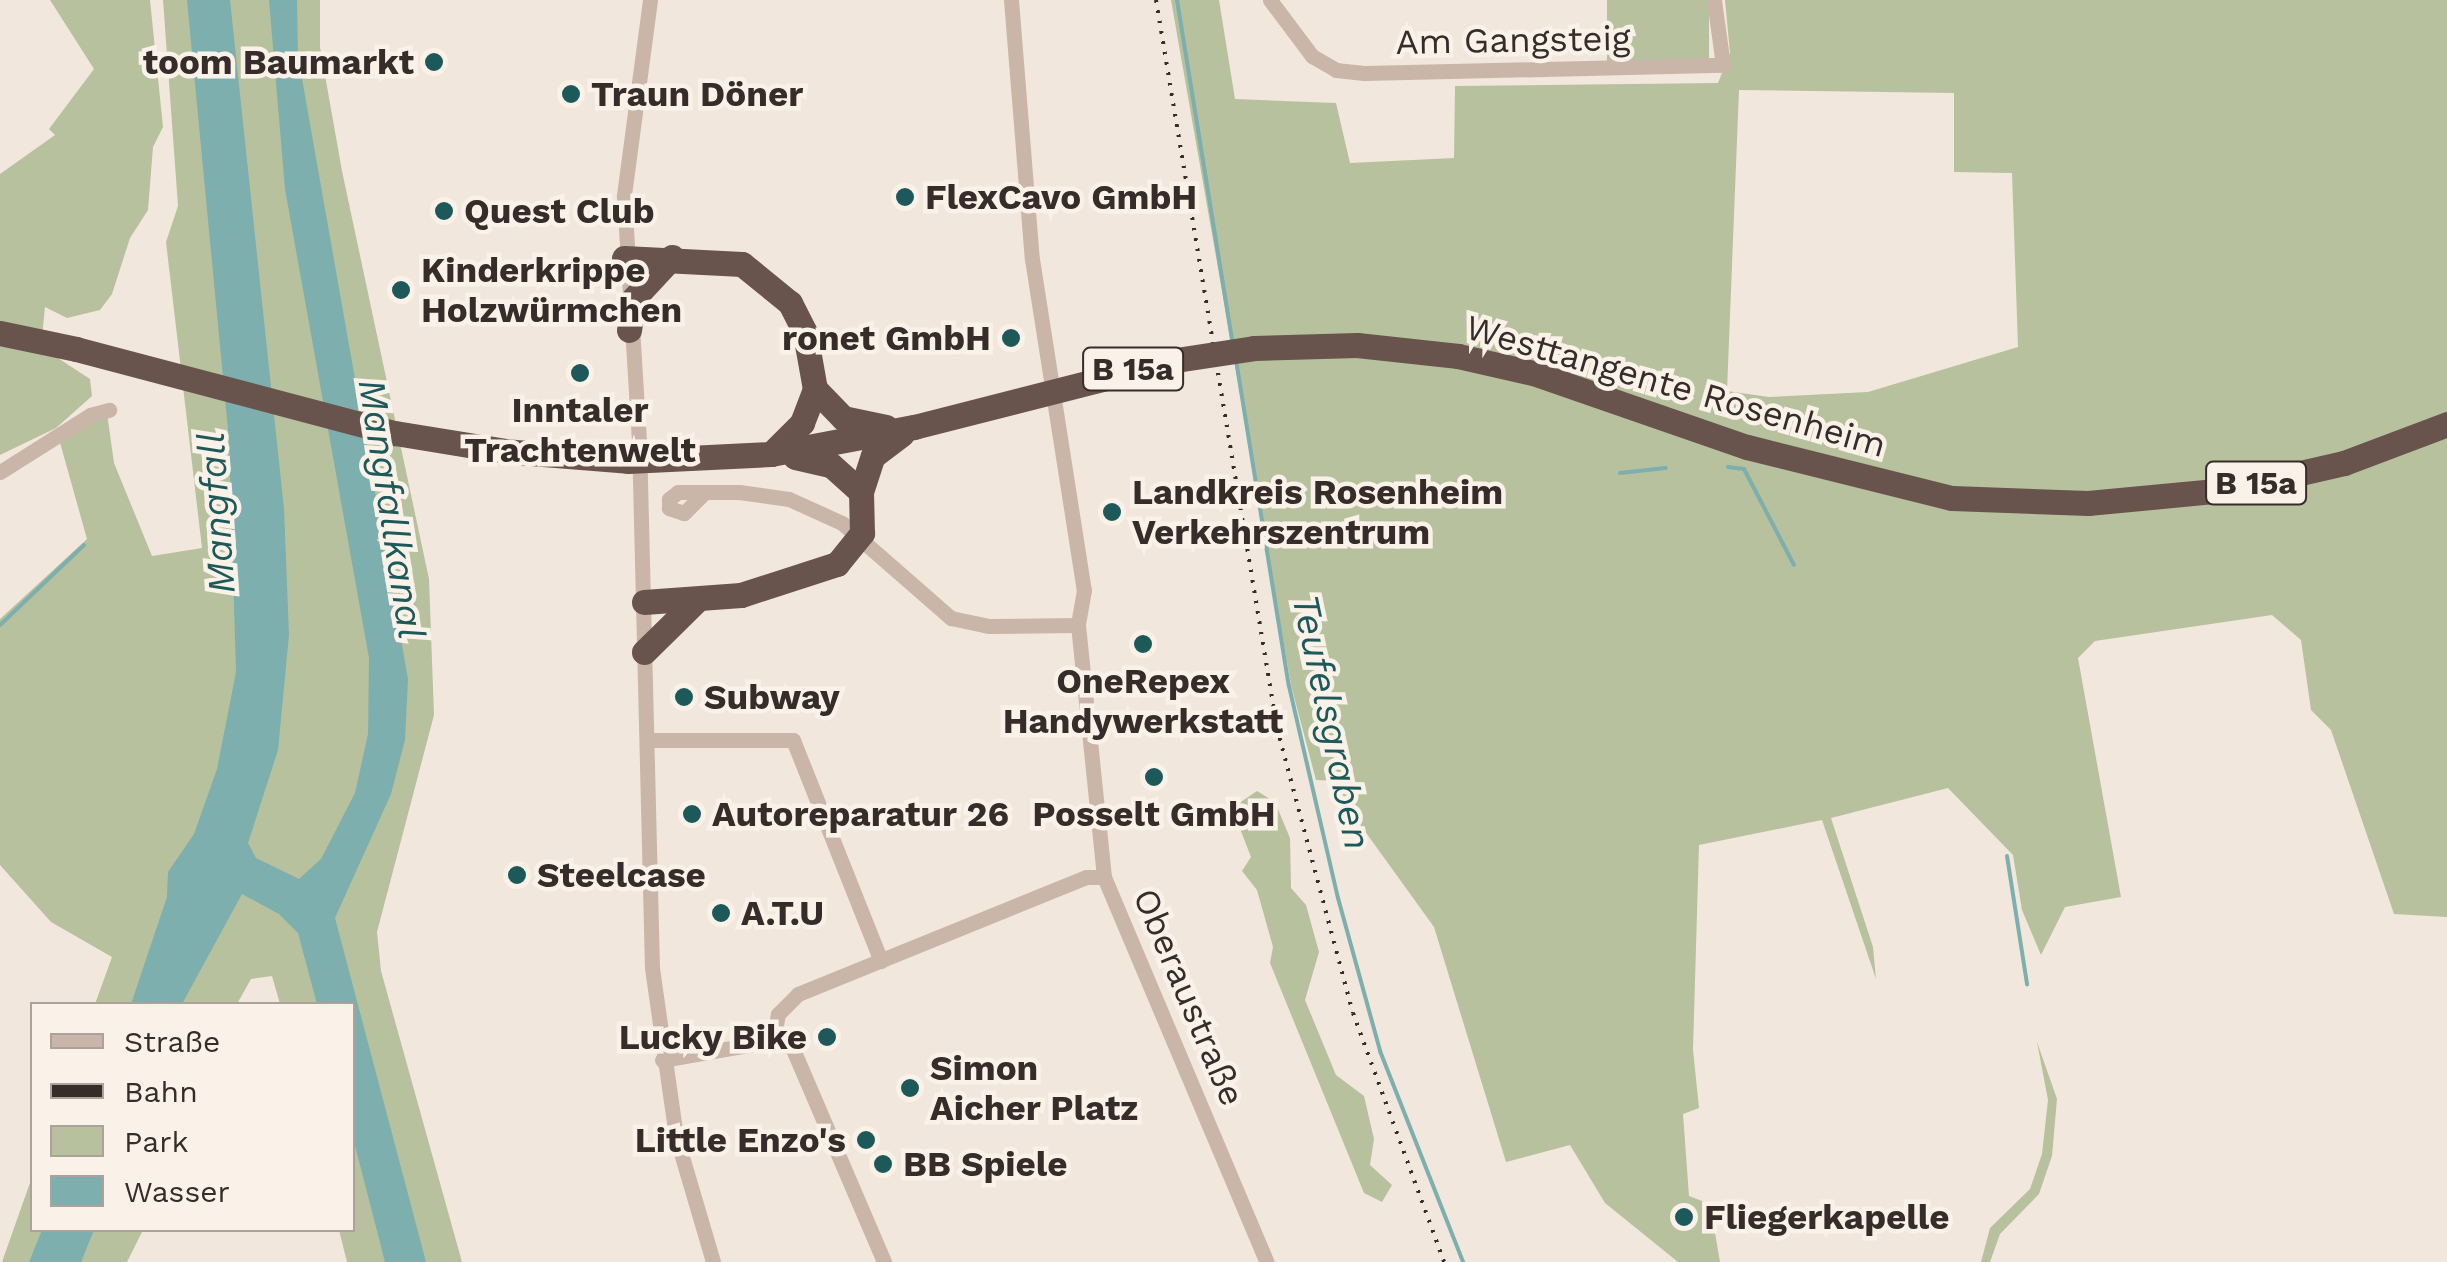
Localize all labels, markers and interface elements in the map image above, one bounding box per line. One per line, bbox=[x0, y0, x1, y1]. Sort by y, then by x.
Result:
street label: Am Gangsteig bbox=[1395, 17, 1631, 63]
place label: toom Baumarkt bbox=[143, 41, 414, 83]
marker: toom Baumarkt bbox=[423, 51, 445, 73]
place label: Traun Döner bbox=[591, 73, 803, 115]
marker: Traun Döner bbox=[560, 83, 582, 105]
place label: FlexCavo GmbH bbox=[925, 176, 1197, 218]
marker: FlexCavo GmbH bbox=[894, 186, 916, 208]
place label: Quest Club bbox=[464, 190, 655, 232]
marker: Quest Club bbox=[433, 200, 455, 222]
place label: Kinderkrippe Holzwürmchen bbox=[421, 249, 682, 331]
marker: Kinderkrippe Holzwürmchen bbox=[390, 279, 412, 301]
street label: Westtangente Rosenheim bbox=[1461, 306, 1891, 466]
place label: ronet GmbH bbox=[782, 317, 991, 359]
marker: ronet GmbH bbox=[1000, 327, 1022, 349]
road number: B 15a bbox=[1080, 342, 1186, 396]
marker: Inntaler Trachtenwelt bbox=[569, 362, 591, 384]
water label: Mangfallkanal bbox=[348, 376, 434, 642]
place label: Inntaler Trachtenwelt bbox=[464, 389, 696, 471]
water label: Mangfall bbox=[189, 431, 245, 595]
road number: B 15a bbox=[2204, 456, 2308, 510]
place label: Landkreis Rosenheim Verkehrszentrum bbox=[1132, 471, 1503, 553]
marker: Landkreis Rosenheim Verkehrszentrum bbox=[1101, 501, 1123, 523]
water label: Teufelsgraben bbox=[1282, 590, 1380, 854]
marker: OneRepex Handywerkstatt bbox=[1132, 633, 1154, 655]
place label: OneRepex Handywerkstatt bbox=[1003, 660, 1283, 742]
place label: Subway bbox=[704, 676, 840, 718]
marker: Subway bbox=[673, 686, 695, 708]
marker: Posselt GmbH bbox=[1143, 766, 1165, 788]
place label: Autoreparatur 26 bbox=[712, 793, 1009, 835]
place label: Posselt GmbH bbox=[1032, 793, 1276, 835]
marker: Autoreparatur 26 bbox=[681, 803, 703, 825]
place label: Steelcase bbox=[537, 854, 706, 896]
marker: Steelcase bbox=[506, 864, 528, 886]
street label: Oberaustraße bbox=[1124, 882, 1254, 1112]
place label: A.T.U bbox=[741, 892, 824, 934]
marker: A.T.U bbox=[710, 902, 732, 924]
legend bbox=[30, 1002, 355, 1232]
place label: Lucky Bike bbox=[618, 1016, 807, 1058]
text: Straße bbox=[124, 1024, 220, 1059]
marker: Lucky Bike bbox=[816, 1026, 838, 1048]
place label: Simon Aicher Platz bbox=[930, 1047, 1139, 1129]
text: Bahn bbox=[124, 1074, 198, 1109]
marker: Simon Aicher Platz bbox=[899, 1077, 921, 1099]
place label: Little Enzo's bbox=[635, 1119, 846, 1161]
text: Park bbox=[124, 1124, 189, 1159]
marker: Little Enzo's bbox=[855, 1129, 877, 1151]
place label: BB Spiele bbox=[903, 1143, 1067, 1185]
marker: BB Spiele bbox=[872, 1153, 894, 1175]
text: Wasser bbox=[124, 1174, 230, 1209]
place label: Fliegerkapelle bbox=[1704, 1196, 1949, 1238]
marker: Fliegerkapelle bbox=[1673, 1206, 1695, 1228]

